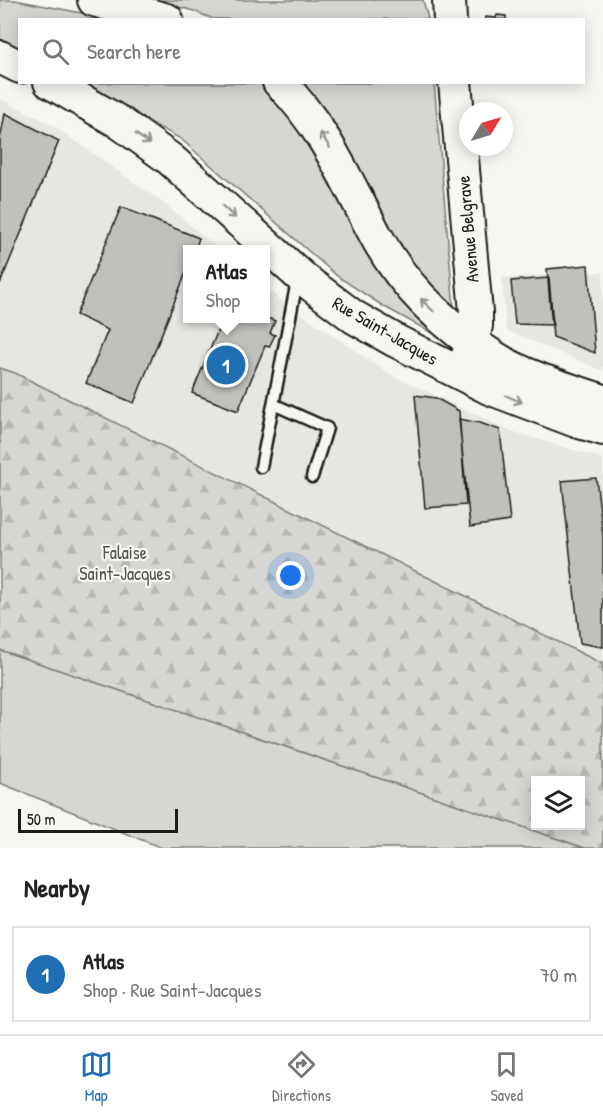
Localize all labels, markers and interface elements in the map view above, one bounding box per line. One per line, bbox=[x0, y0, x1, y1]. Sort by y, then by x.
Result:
search box bbox=[18, 18, 585, 84]
icon: search bbox=[39, 35, 72, 68]
text: Search here bbox=[87, 36, 181, 66]
north arrow bbox=[459, 102, 513, 156]
one-way arrow bbox=[319, 132, 331, 149]
one-way arrow bbox=[135, 133, 151, 146]
street label: Avenue Belgrave bbox=[450, 175, 485, 284]
one-way arrow bbox=[221, 205, 236, 219]
popup bbox=[183, 245, 270, 323]
text: Atlas bbox=[206, 256, 247, 286]
text: Shop bbox=[206, 286, 240, 313]
street label: Rue Saint-Jacques bbox=[328, 290, 443, 371]
one-way arrow bbox=[420, 298, 435, 312]
pin: 1 bbox=[206, 342, 246, 388]
one-way arrow bbox=[505, 393, 523, 405]
park label: Falaise Saint-Jacques bbox=[79, 540, 171, 586]
your location bbox=[276, 561, 305, 590]
map controls bbox=[531, 776, 585, 830]
button: layers bbox=[531, 776, 585, 830]
scale bar bbox=[18, 806, 178, 834]
text: 50 m bbox=[27, 808, 56, 830]
text: Nearby bbox=[24, 870, 90, 905]
text: Atlas bbox=[83, 946, 124, 976]
text: 1 bbox=[42, 961, 49, 988]
text: 70 m bbox=[540, 961, 577, 988]
text: Shop · Rue Saint-Jacques bbox=[83, 976, 261, 1003]
tab: Map bbox=[80, 1048, 113, 1106]
tab: Directions bbox=[272, 1048, 331, 1106]
tab: Saved bbox=[490, 1048, 523, 1106]

